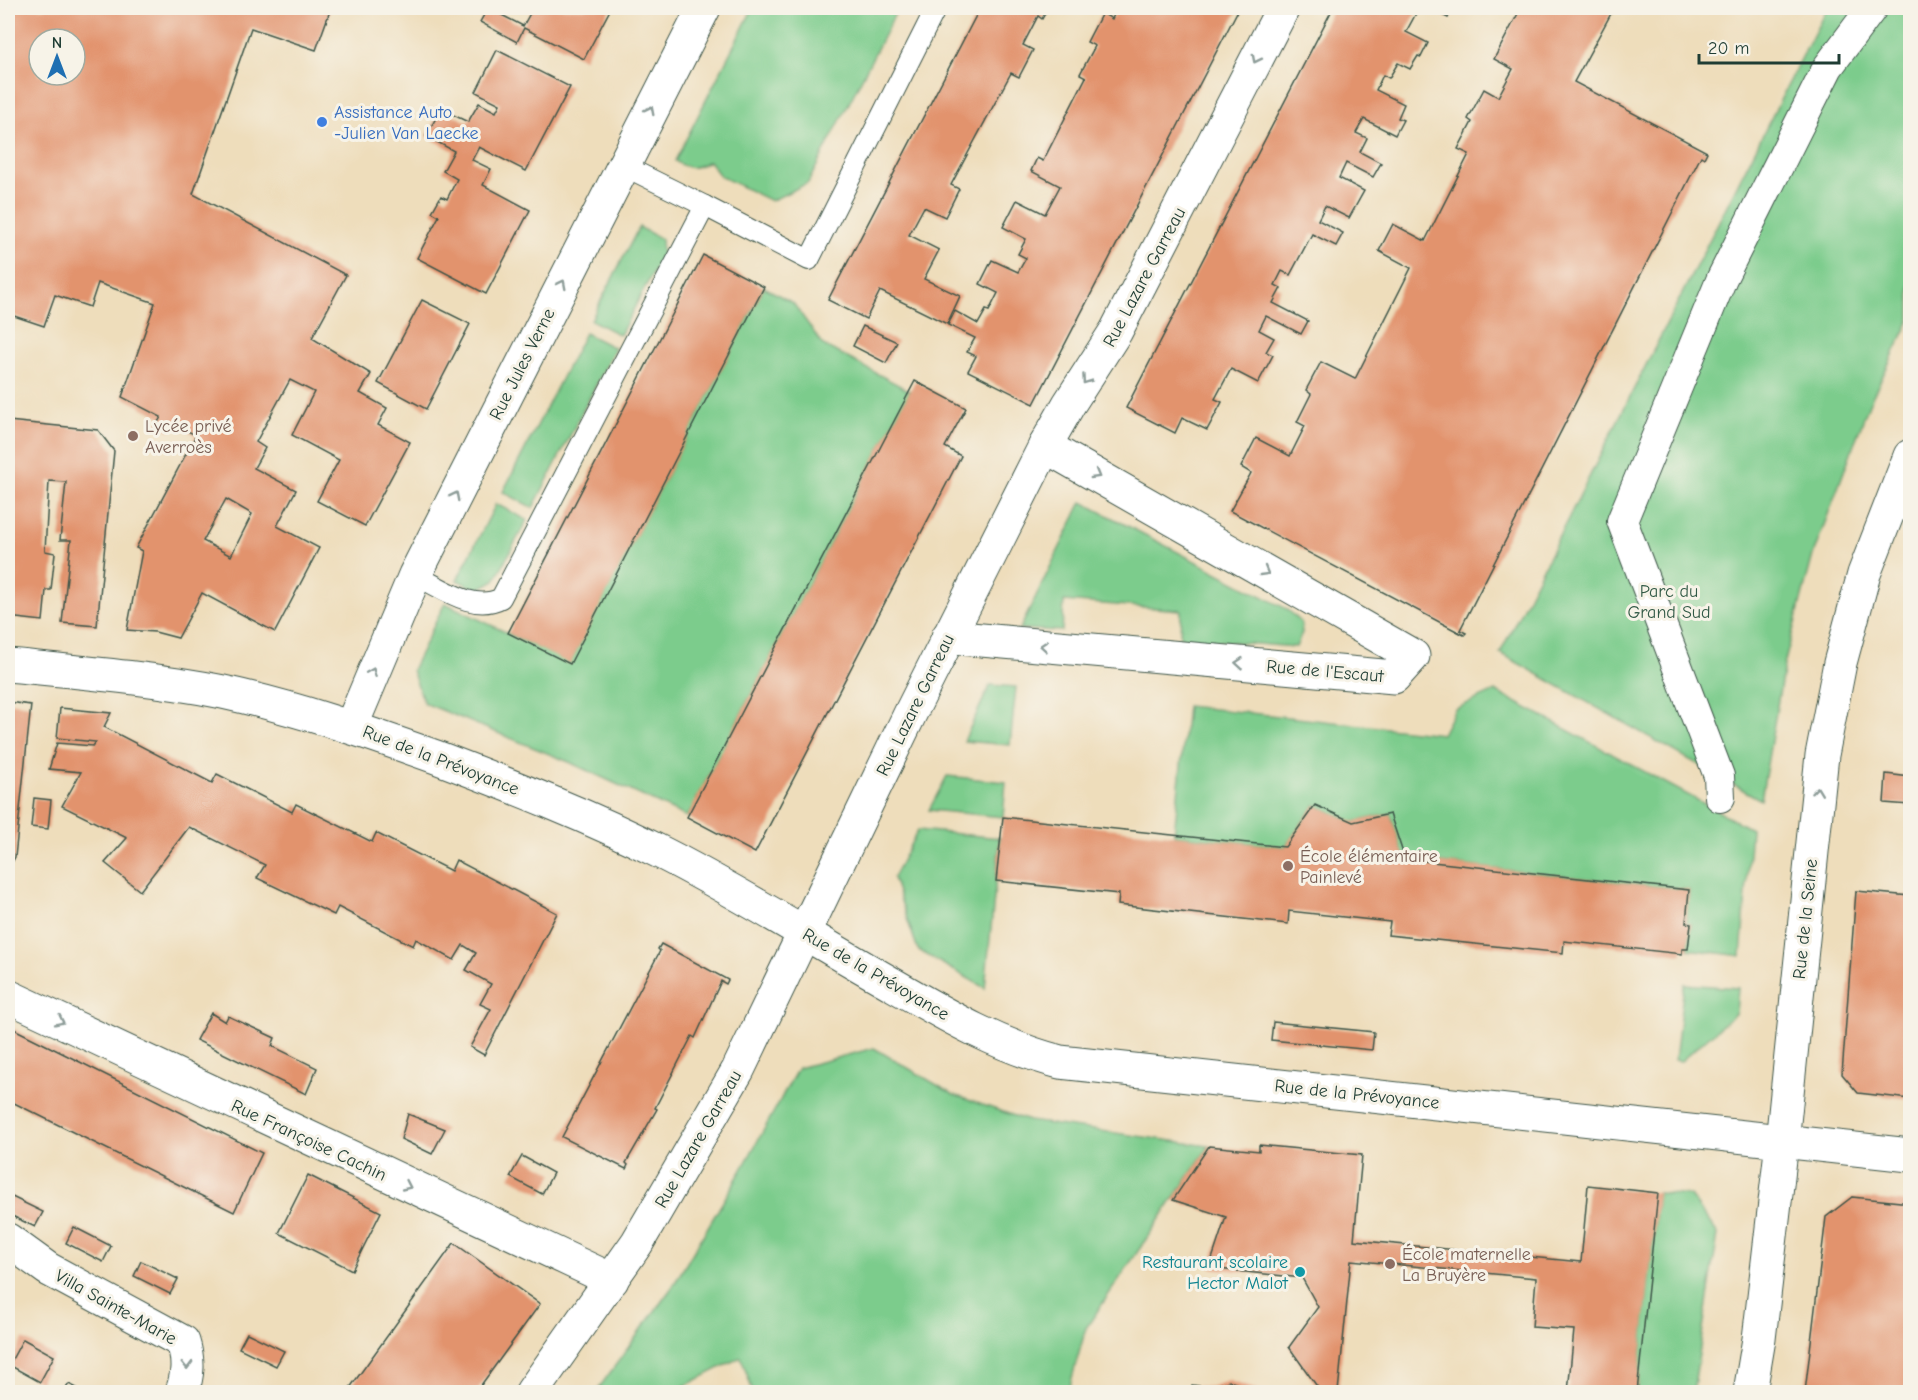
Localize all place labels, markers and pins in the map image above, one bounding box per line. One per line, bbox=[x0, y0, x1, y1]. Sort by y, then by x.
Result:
place label: Assistance Auto -Julien Van Laecke bbox=[334, 102, 479, 144]
marker: Assistance Auto -Julien Van Laecke bbox=[315, 115, 329, 129]
place label: Lycée privé Averroès bbox=[145, 416, 231, 458]
marker: Lycée privé Averroès bbox=[126, 429, 140, 443]
place label: École élémentaire Painlevé bbox=[1300, 845, 1438, 888]
marker: École élémentaire Painlevé bbox=[1281, 859, 1295, 873]
place label: École maternelle La Bruyère bbox=[1402, 1243, 1531, 1286]
place label: Restaurant scolaire Hector Malot bbox=[1142, 1252, 1289, 1294]
marker: École maternelle La Bruyère bbox=[1383, 1257, 1397, 1271]
marker: Restaurant scolaire Hector Malot bbox=[1293, 1265, 1307, 1279]

